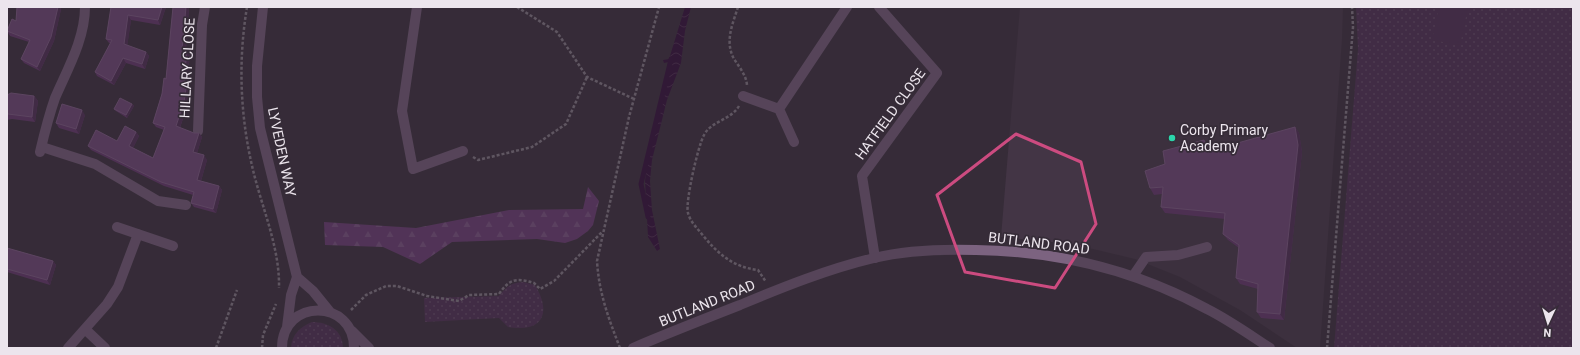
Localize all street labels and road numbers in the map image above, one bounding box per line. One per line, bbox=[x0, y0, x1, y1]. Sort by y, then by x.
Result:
street label: HILLARY CLOSE bbox=[176, 17, 198, 119]
street label: HATFIELD CLOSE bbox=[852, 65, 928, 163]
street label: LYVEDEN WAY bbox=[265, 106, 299, 199]
street label: BUTLAND ROAD bbox=[987, 229, 1091, 257]
street label: BUTLAND ROAD bbox=[657, 276, 757, 330]

